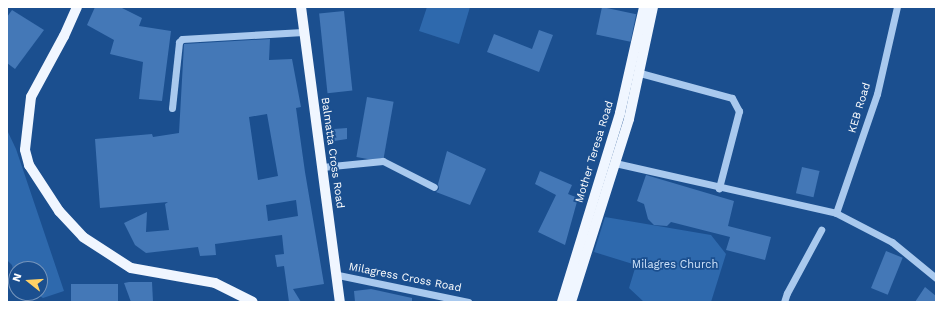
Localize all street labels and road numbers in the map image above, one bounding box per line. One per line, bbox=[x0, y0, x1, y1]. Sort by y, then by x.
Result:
street label: KEB Road bbox=[846, 81, 874, 135]
street label: Balmatta Cross Road bbox=[318, 96, 346, 210]
street label: Mother Teresa Road bbox=[573, 99, 617, 205]
street label: Milagress Cross Road bbox=[348, 261, 462, 295]

